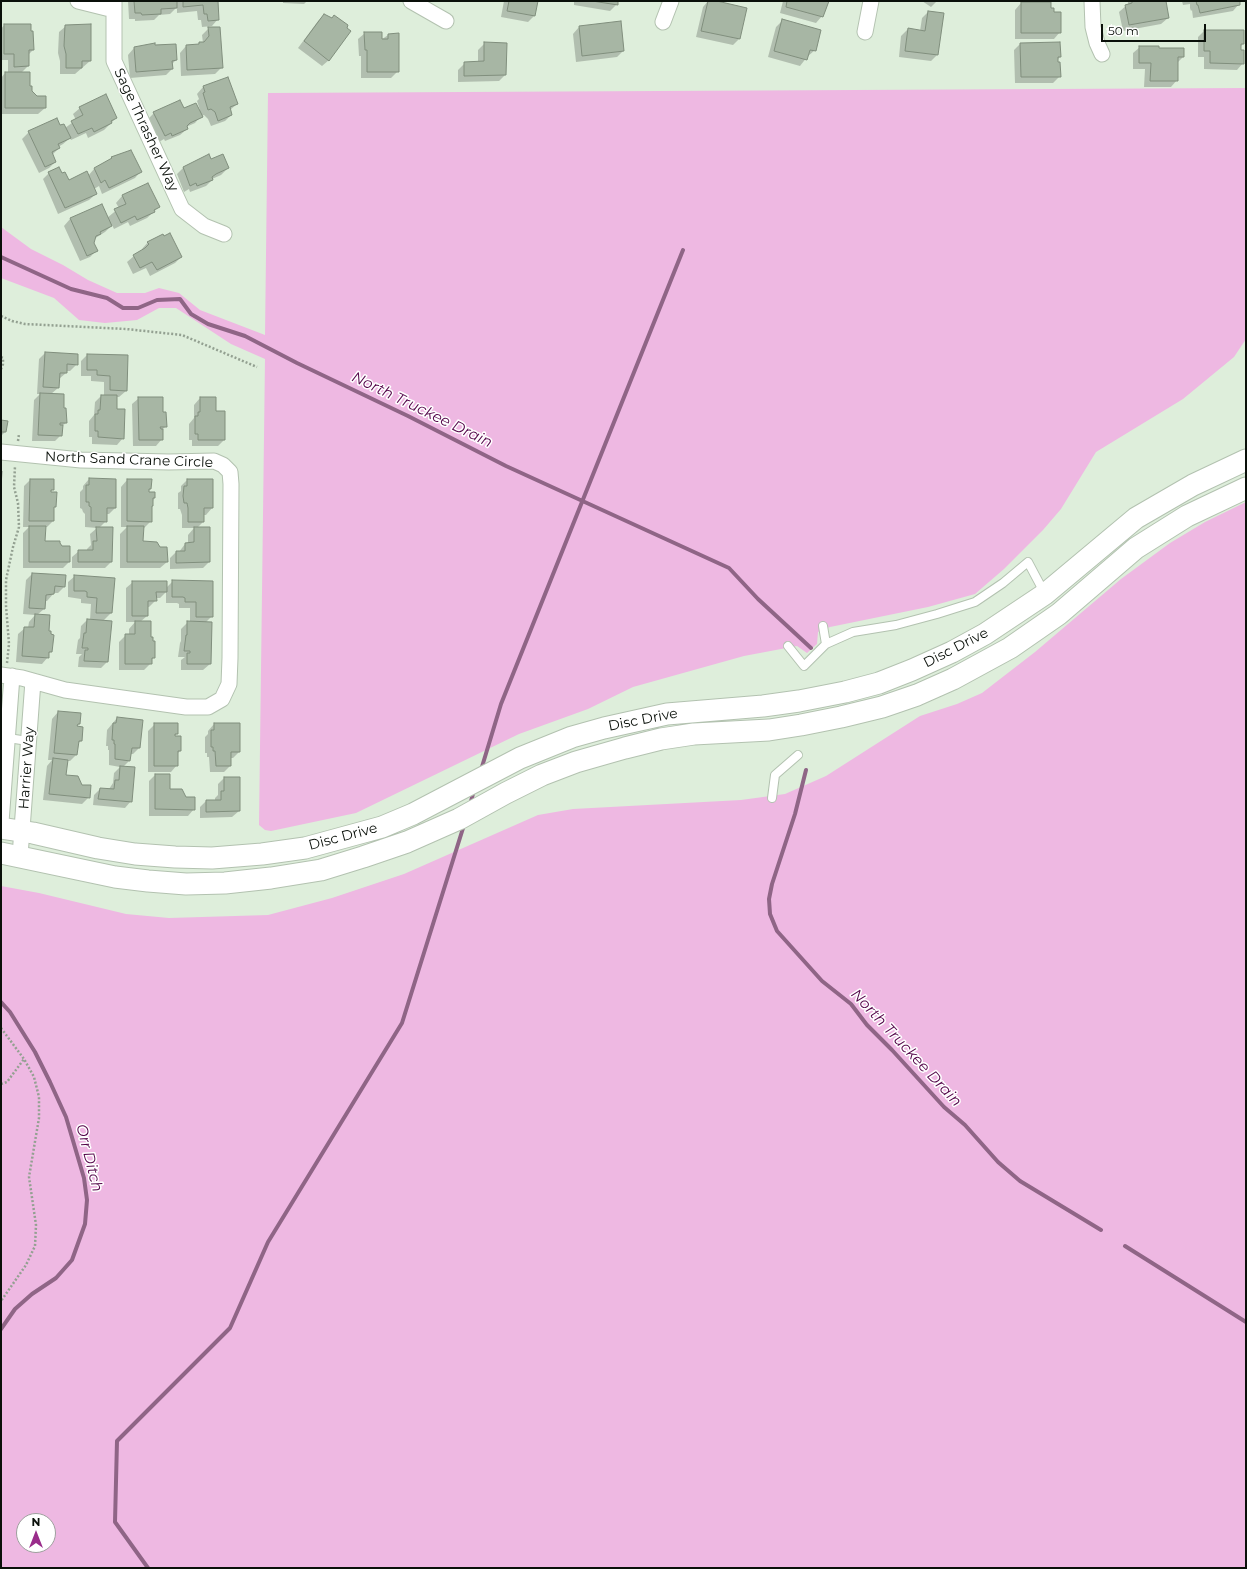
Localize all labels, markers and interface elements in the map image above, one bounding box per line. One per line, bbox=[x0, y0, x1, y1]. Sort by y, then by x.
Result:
scale bar bbox=[1103, 16, 1208, 42]
text: 50 m bbox=[1108, 23, 1139, 38]
street label: Sage Thrasher Way bbox=[110, 66, 182, 194]
water label: North Truckee Drain bbox=[349, 368, 495, 452]
street label: North Sand Crane Circle bbox=[45, 449, 213, 471]
street label: Disc Drive bbox=[921, 625, 991, 671]
street label: Disc Drive bbox=[607, 705, 679, 735]
street label: Harrier Way bbox=[16, 726, 38, 810]
street label: Disc Drive bbox=[307, 820, 379, 854]
water label: North Truckee Drain bbox=[847, 986, 965, 1110]
water label: Orr Ditch bbox=[72, 1122, 106, 1194]
north arrow bbox=[16, 1513, 56, 1553]
text: N bbox=[32, 1515, 40, 1529]

